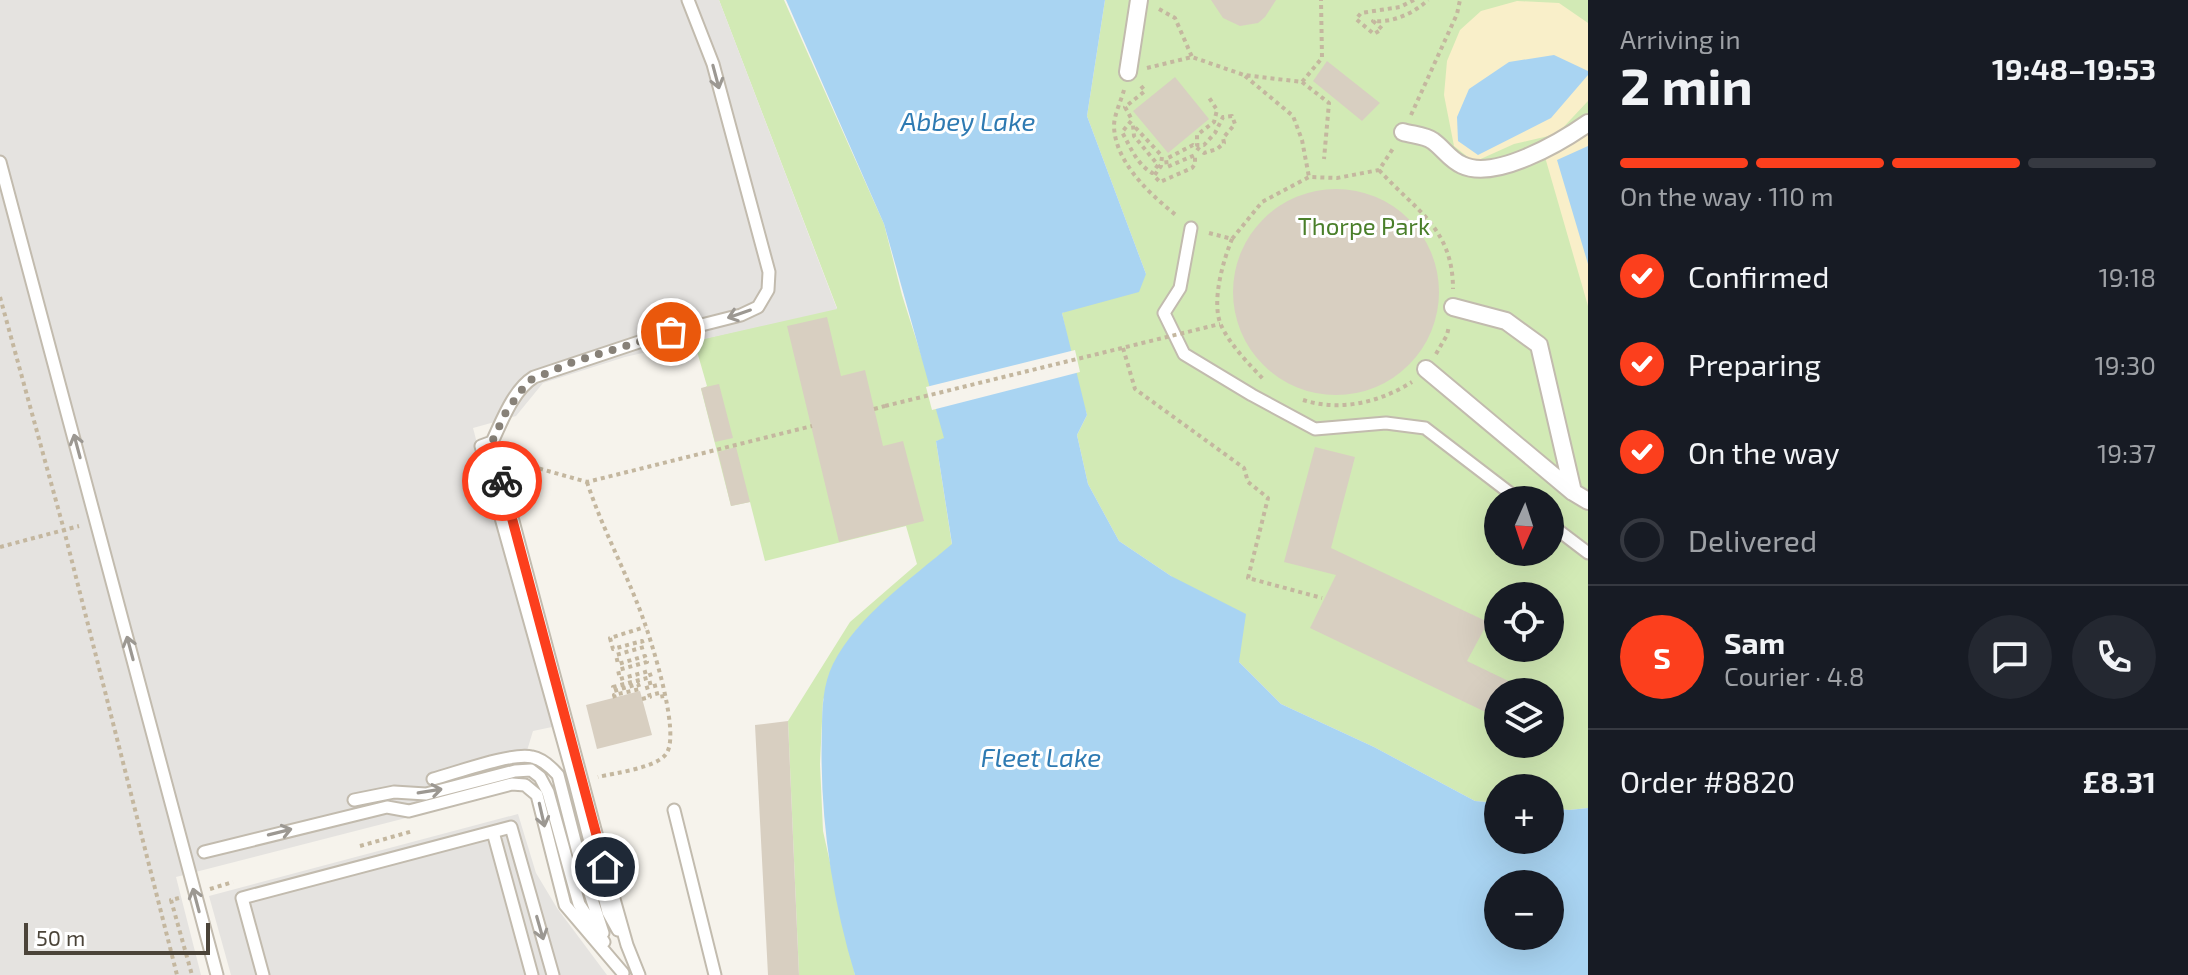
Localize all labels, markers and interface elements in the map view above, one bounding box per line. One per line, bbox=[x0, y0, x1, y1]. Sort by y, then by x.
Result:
text: Arriving in bbox=[1620, 23, 1741, 54]
text: 19:48–19:53 bbox=[1992, 50, 2156, 86]
text: 2 min bbox=[1620, 53, 1753, 115]
one-way arrow bbox=[710, 63, 725, 89]
water label: Abbey Lake bbox=[899, 105, 1036, 137]
text: On the way · 110 m bbox=[1620, 180, 1834, 211]
park label: Thorpe Park bbox=[1298, 211, 1430, 240]
icon: check bbox=[1620, 254, 1664, 298]
text: Confirmed bbox=[1688, 258, 1829, 294]
text: 19:18 bbox=[2099, 261, 2156, 292]
pin bbox=[637, 298, 705, 366]
one-way arrow bbox=[727, 307, 752, 322]
icon: bag bbox=[649, 310, 693, 354]
icon: check bbox=[1620, 342, 1664, 386]
text: Preparing bbox=[1688, 346, 1821, 382]
text: 19:30 bbox=[2095, 349, 2156, 380]
icon: check bbox=[1620, 430, 1664, 474]
one-way arrow bbox=[68, 433, 83, 459]
text: On the way bbox=[1688, 434, 1840, 470]
text: 19:37 bbox=[2097, 437, 2156, 468]
courier bbox=[462, 441, 542, 521]
icon: bike bbox=[480, 459, 524, 503]
north arrow bbox=[1484, 486, 1564, 566]
map controls bbox=[1484, 486, 1564, 950]
text: Delivered bbox=[1688, 522, 1817, 558]
button: locate bbox=[1484, 582, 1564, 662]
button: chat bbox=[1968, 615, 2052, 699]
button: phone bbox=[2072, 615, 2156, 699]
text: Sam bbox=[1724, 624, 1785, 660]
one-way arrow bbox=[122, 636, 137, 662]
text: S bbox=[1653, 639, 1671, 675]
text: Courier · 4.8 bbox=[1724, 660, 1865, 691]
button: layers bbox=[1484, 678, 1564, 758]
water label: Fleet Lake bbox=[981, 741, 1101, 772]
text: Order #8820 bbox=[1620, 763, 1795, 799]
text: £8.31 bbox=[2082, 763, 2156, 799]
button: + bbox=[1484, 774, 1564, 854]
one-way arrow bbox=[417, 783, 443, 798]
one-way arrow bbox=[535, 801, 550, 827]
one-way arrow bbox=[266, 824, 292, 839]
pin bbox=[571, 833, 639, 901]
icon: home bbox=[583, 845, 627, 889]
button: − bbox=[1484, 870, 1564, 950]
one-way arrow bbox=[188, 887, 203, 913]
one-way arrow bbox=[533, 915, 548, 941]
scale bar bbox=[24, 919, 210, 955]
text: 50 m bbox=[36, 924, 85, 950]

